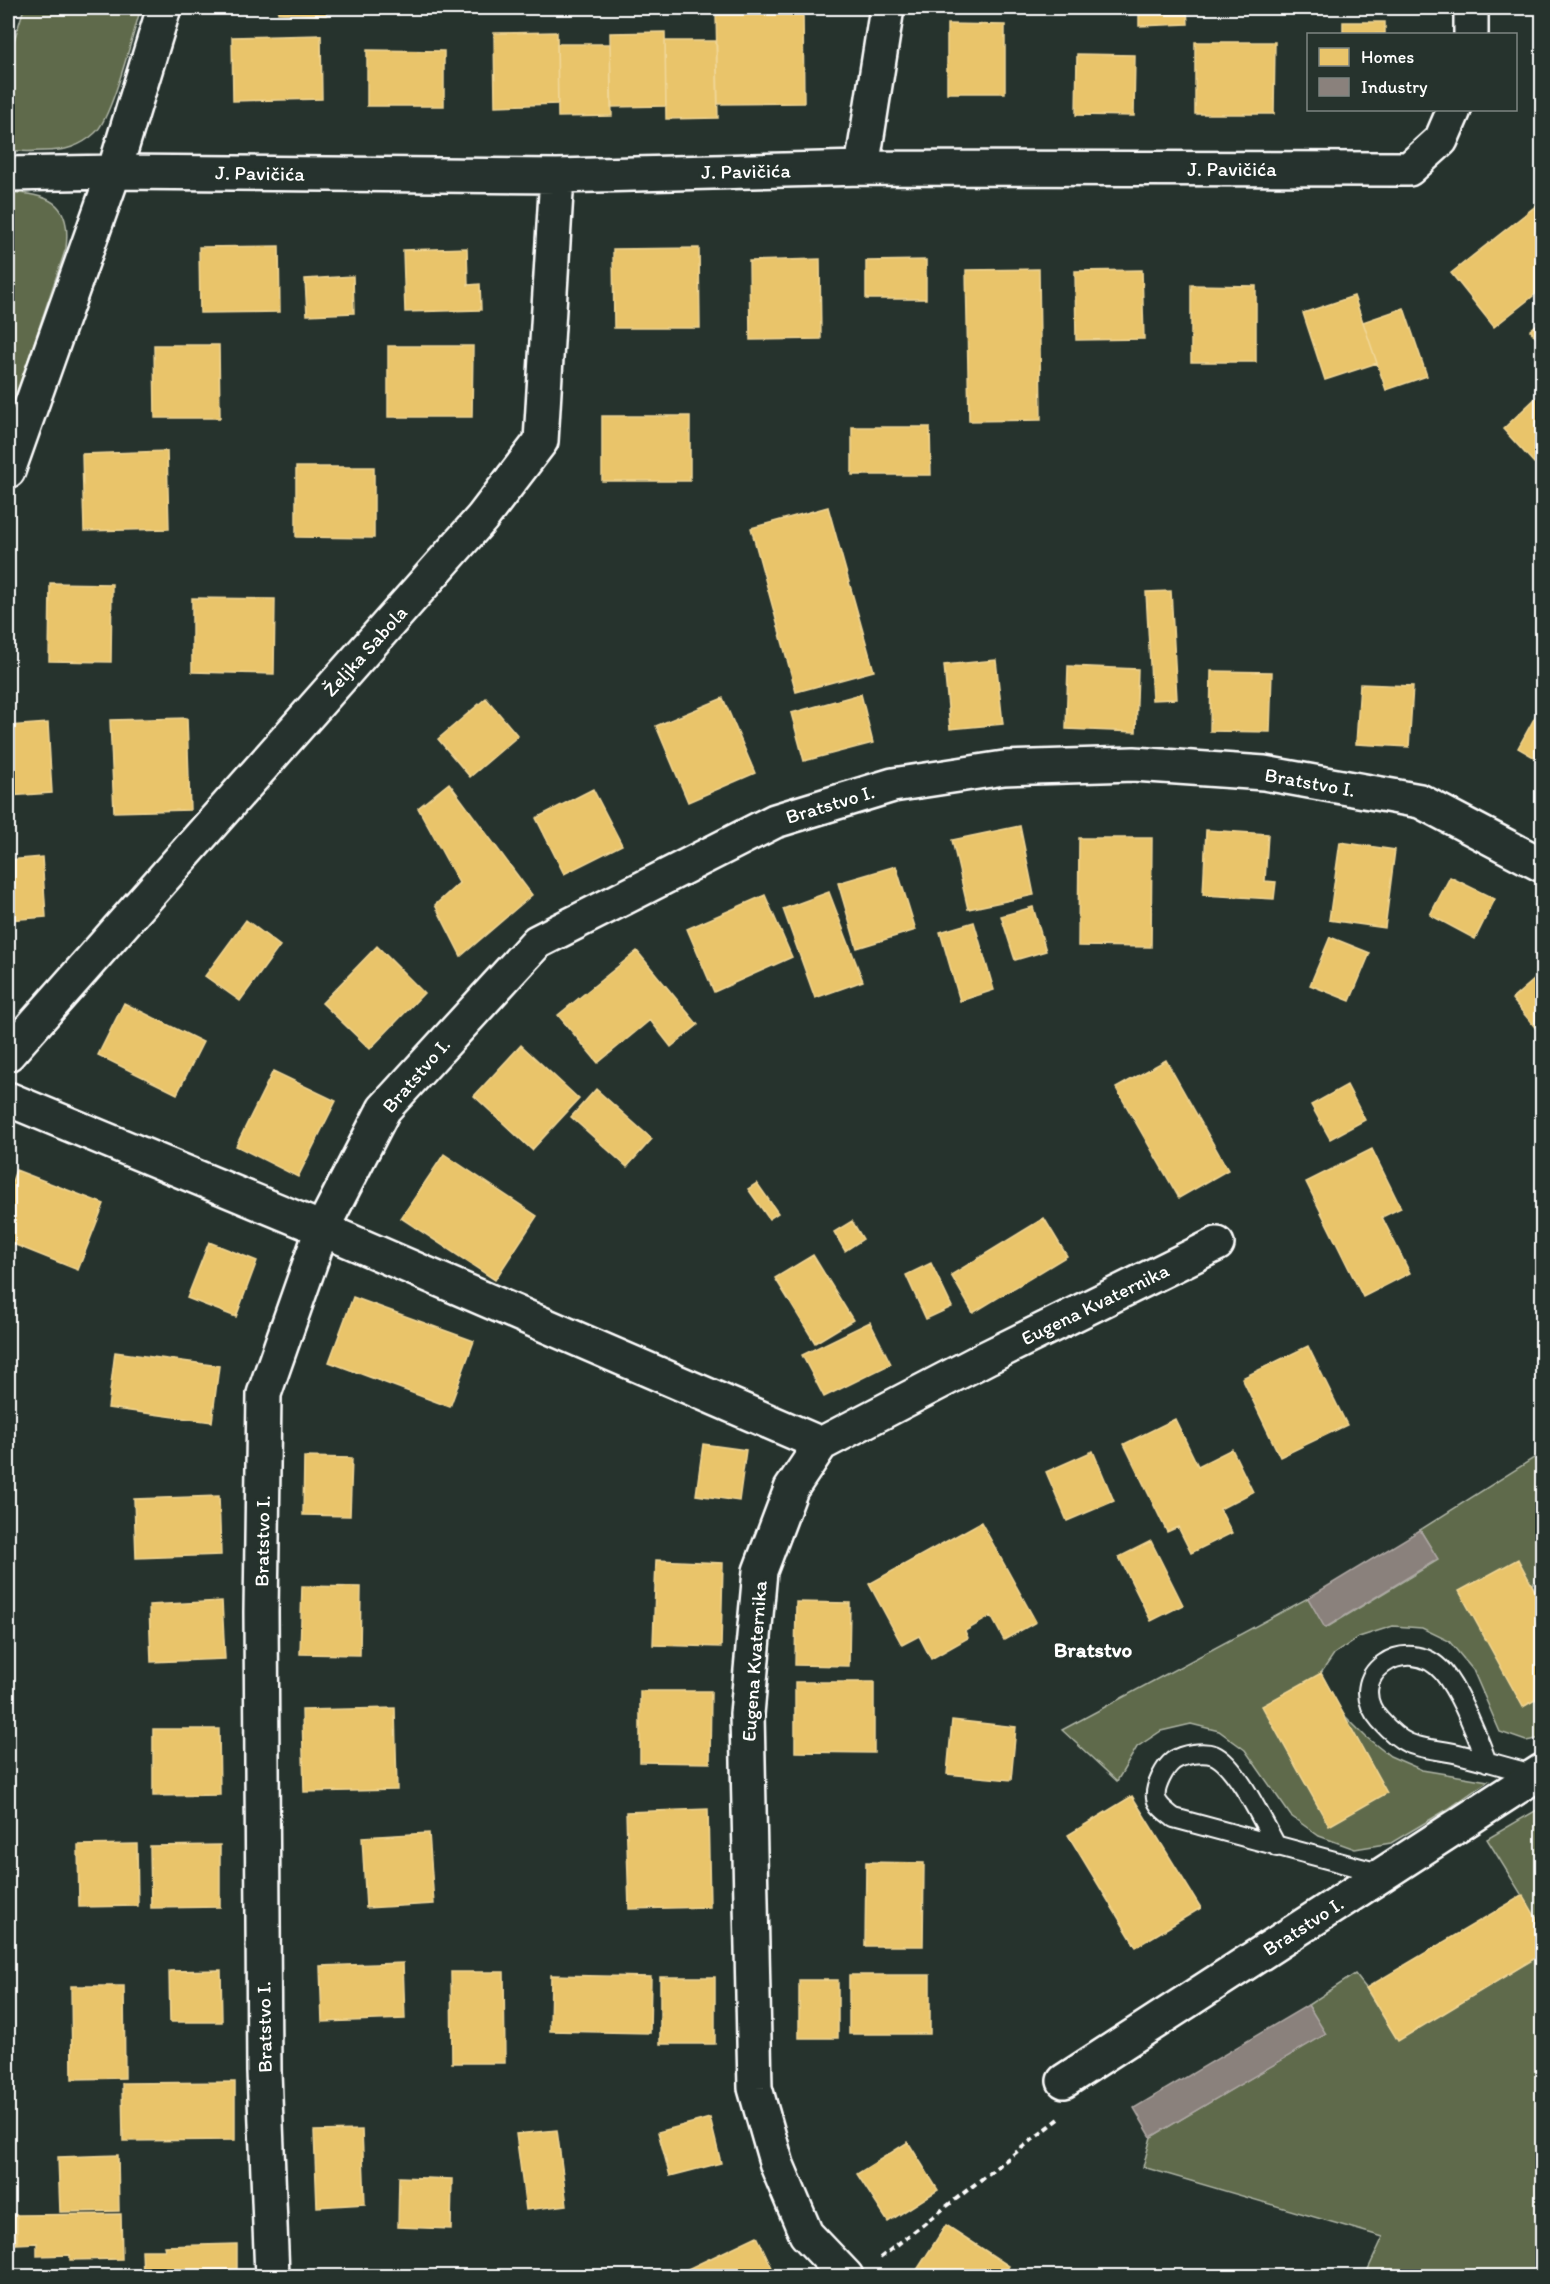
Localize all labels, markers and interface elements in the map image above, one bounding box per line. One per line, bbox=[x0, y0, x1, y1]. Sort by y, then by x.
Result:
legend bbox=[1307, 33, 1517, 111]
text: Homes bbox=[1361, 46, 1414, 68]
text: Industry bbox=[1361, 76, 1428, 98]
street label: J. Pavičića bbox=[1187, 157, 1277, 181]
street label: J. Pavičića bbox=[701, 158, 792, 184]
street label: J. Pavičića bbox=[215, 160, 306, 186]
street label: Željka Sabola bbox=[318, 601, 412, 701]
street label: Bratstvo I. bbox=[1263, 762, 1357, 802]
street label: Bratstvo I. bbox=[783, 779, 877, 829]
street label: Bratstvo I. bbox=[377, 1033, 455, 1117]
street label: Eugena Kvaternika bbox=[1017, 1258, 1173, 1350]
street label: Bratstvo I. bbox=[249, 1495, 275, 1587]
street label: Eugena Kvaternika bbox=[736, 1579, 772, 1742]
district label: Bratstvo bbox=[1054, 1637, 1133, 1662]
street label: Bratstvo I. bbox=[1258, 1891, 1348, 1961]
street label: Bratstvo I. bbox=[251, 1981, 277, 2073]

